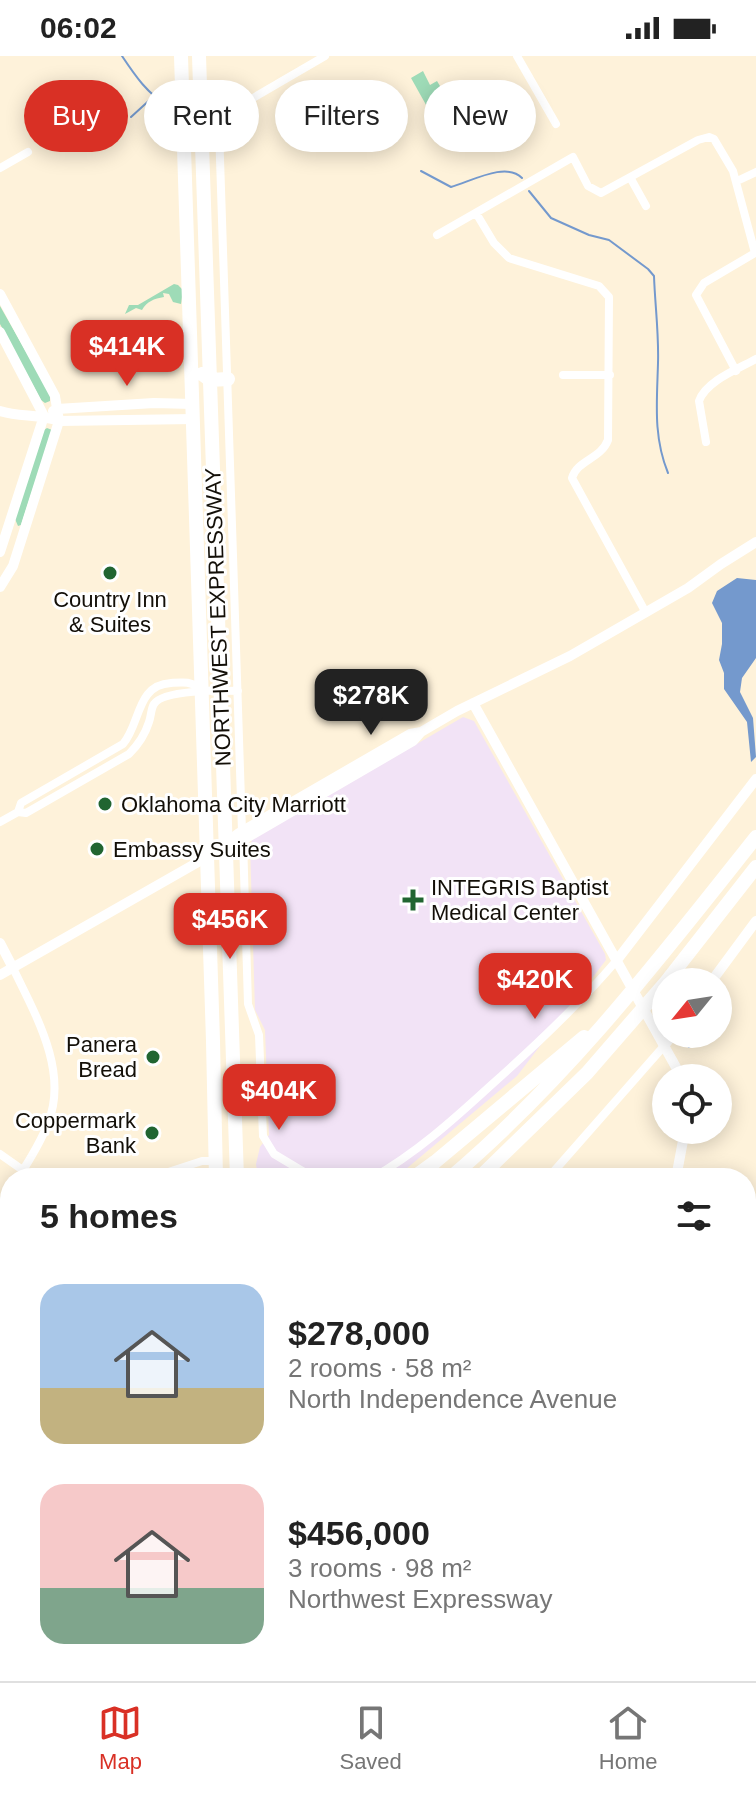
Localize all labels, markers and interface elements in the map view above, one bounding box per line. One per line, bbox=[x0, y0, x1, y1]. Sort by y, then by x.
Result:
text: 06:02 bbox=[40, 11, 117, 44]
chip: Buy bbox=[24, 80, 128, 152]
chip: Rent bbox=[144, 80, 259, 152]
chip: Filters bbox=[275, 80, 408, 152]
chip: New bbox=[424, 80, 536, 152]
pin: $414K bbox=[71, 320, 183, 388]
text: $414K bbox=[89, 331, 165, 361]
street label: NORTHWEST EXPRESSWAY bbox=[200, 467, 236, 767]
marker: Country Inn & Suites bbox=[101, 564, 119, 582]
place label: Country Inn & Suites bbox=[53, 587, 167, 637]
pin: $278K bbox=[315, 669, 427, 737]
text: $278K bbox=[333, 680, 409, 710]
place label: Oklahoma City Marriott bbox=[121, 792, 346, 817]
marker: Oklahoma City Marriott bbox=[96, 795, 114, 813]
place label: Embassy Suites bbox=[113, 837, 271, 862]
marker: Embassy Suites bbox=[88, 840, 106, 858]
place label: INTEGRIS Baptist Medical Center bbox=[431, 875, 608, 925]
marker: INTEGRIS Baptist Medical Center bbox=[402, 889, 424, 911]
pin: $456K bbox=[174, 893, 286, 961]
text: $456K bbox=[192, 904, 268, 934]
pin: $420K bbox=[479, 953, 591, 1021]
text: $420K bbox=[497, 964, 573, 994]
north arrow bbox=[652, 968, 732, 1048]
map controls bbox=[652, 968, 732, 1144]
place label: Panera Bread bbox=[66, 1032, 138, 1082]
marker: Panera Bread bbox=[144, 1048, 162, 1066]
pin: $404K bbox=[223, 1064, 335, 1132]
button: locate bbox=[652, 1064, 732, 1144]
text: $404K bbox=[241, 1075, 317, 1105]
place label: Coppermark Bank bbox=[15, 1108, 137, 1158]
marker: Coppermark Bank bbox=[143, 1124, 161, 1142]
icon: filters bbox=[672, 1194, 716, 1238]
text: 5 homes bbox=[40, 1197, 178, 1235]
text: $278,000 bbox=[288, 1314, 430, 1352]
icon: home bbox=[104, 1316, 200, 1412]
text: 2 rooms · 58 m² bbox=[288, 1353, 472, 1383]
text: North Independence Avenue bbox=[288, 1384, 617, 1414]
text: $456,000 bbox=[288, 1514, 430, 1552]
icon: home bbox=[104, 1516, 200, 1612]
text: 3 rooms · 98 m² bbox=[288, 1553, 472, 1583]
text: Northwest Expressway bbox=[288, 1584, 552, 1614]
tab: Map bbox=[98, 1701, 142, 1775]
tab: Saved bbox=[339, 1701, 402, 1775]
tab: Home bbox=[599, 1701, 658, 1775]

